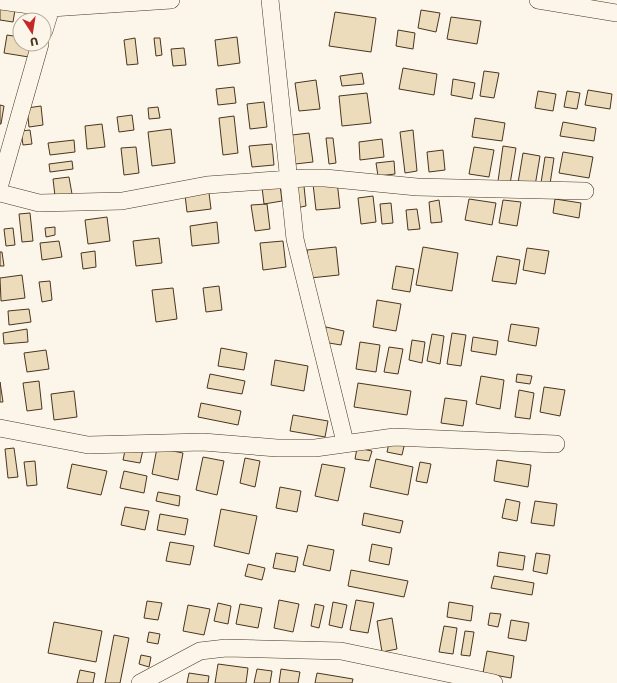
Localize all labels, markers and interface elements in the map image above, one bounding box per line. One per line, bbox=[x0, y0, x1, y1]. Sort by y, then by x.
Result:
north arrow bbox=[12, 12, 52, 52]
text: U bbox=[29, 35, 39, 49]

